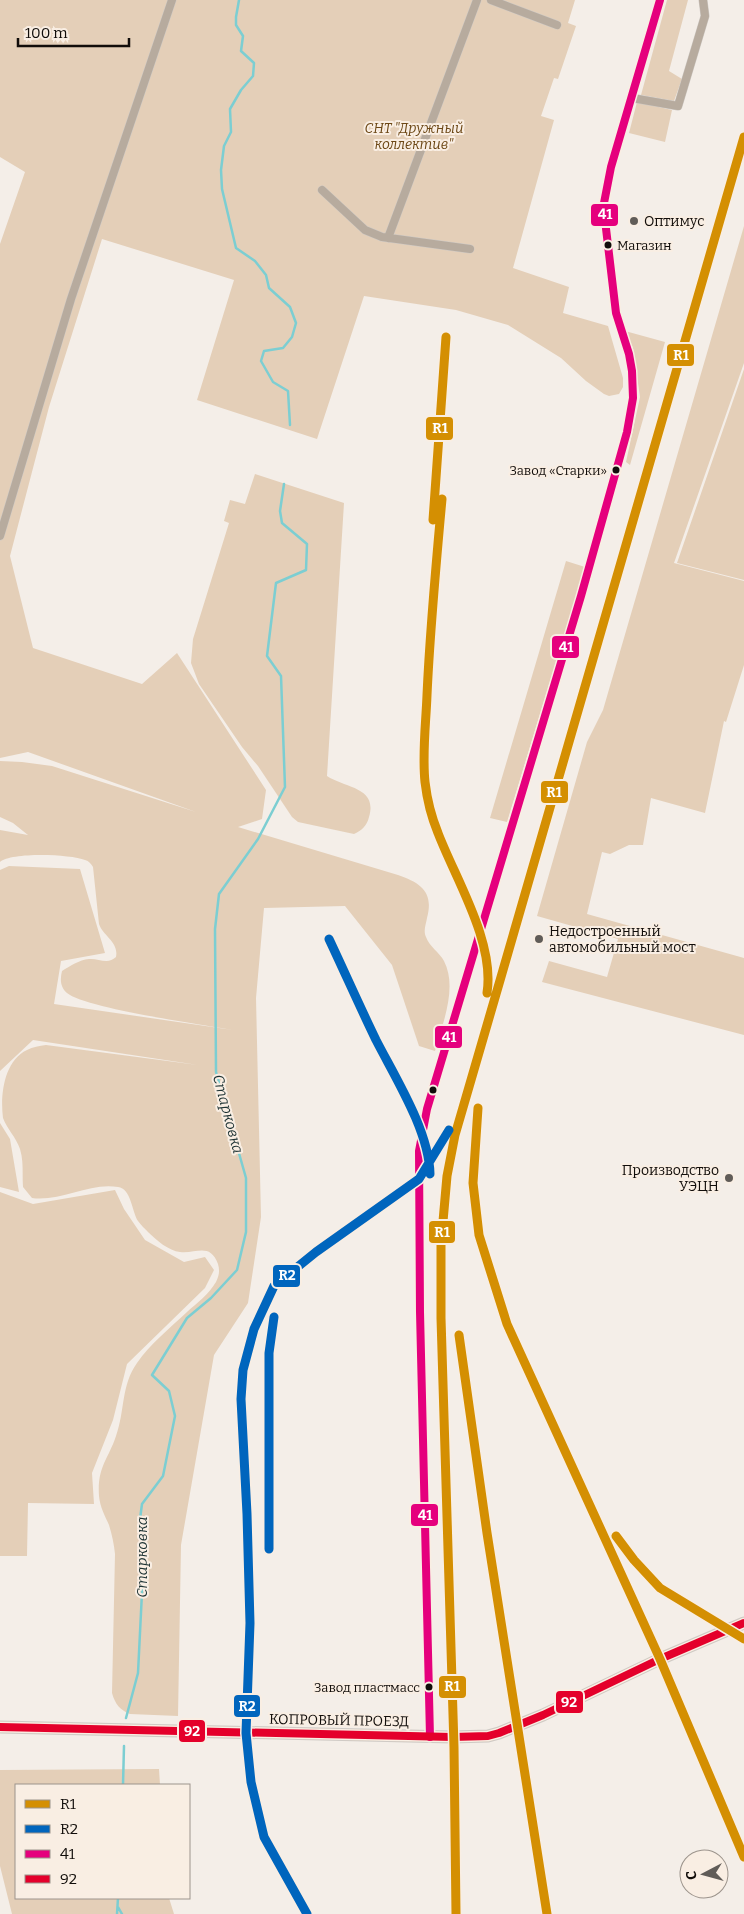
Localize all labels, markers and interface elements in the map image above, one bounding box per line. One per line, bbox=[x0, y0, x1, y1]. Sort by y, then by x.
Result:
scale bar bbox=[18, 15, 129, 47]
text: 100 m bbox=[25, 24, 68, 42]
park label: СНТ "Дружный коллектив" bbox=[365, 120, 463, 153]
line badge: 41 bbox=[590, 203, 619, 227]
text: 41 bbox=[598, 206, 612, 223]
place label: Оптимус bbox=[644, 213, 704, 230]
marker: Оптимус bbox=[628, 215, 640, 227]
place label: Магазин bbox=[617, 238, 672, 253]
marker: Магазин bbox=[603, 240, 613, 250]
line badge: R1 bbox=[666, 343, 695, 367]
text: R1 bbox=[673, 347, 689, 364]
line badge: R1 bbox=[425, 416, 454, 441]
text: R1 bbox=[432, 420, 448, 437]
place label: Завод «Старки» bbox=[509, 463, 607, 478]
marker: Завод «Старки» bbox=[611, 465, 621, 475]
line badge: 41 bbox=[551, 635, 580, 659]
text: 41 bbox=[559, 639, 573, 656]
line badge: R1 bbox=[540, 780, 569, 804]
text: R1 bbox=[546, 784, 562, 801]
place label: Недостроенный автомобильный мост bbox=[549, 923, 696, 956]
marker: Недостроенный автомобильный мост bbox=[533, 933, 545, 945]
line badge: 41 bbox=[434, 1025, 463, 1049]
text: 41 bbox=[442, 1029, 456, 1046]
water label: Старковка bbox=[209, 1072, 247, 1156]
unlabelled marker bbox=[428, 1085, 438, 1095]
place label: Производство УЭЦН bbox=[622, 1162, 719, 1195]
marker: Производство УЭЦН bbox=[723, 1172, 735, 1184]
line badge: R1 bbox=[428, 1220, 456, 1244]
text: R1 bbox=[434, 1224, 450, 1241]
line badge: R2 bbox=[272, 1264, 301, 1288]
text: R2 bbox=[278, 1267, 296, 1284]
line badge: 41 bbox=[410, 1503, 439, 1527]
text: 41 bbox=[418, 1507, 432, 1524]
water label: Старковка bbox=[133, 1516, 151, 1598]
line badge: R1 bbox=[438, 1675, 467, 1699]
text: R1 bbox=[444, 1678, 460, 1695]
place label: Завод пластмасс bbox=[314, 1680, 420, 1695]
marker: Завод пластмасс bbox=[424, 1682, 434, 1692]
line badge: 92 bbox=[555, 1690, 584, 1714]
line badge: R2 bbox=[233, 1694, 261, 1718]
text: 92 bbox=[561, 1694, 577, 1711]
text: R2 bbox=[238, 1698, 256, 1715]
street label: КОПРОВЫЙ ПРОЕЗД bbox=[269, 1710, 410, 1730]
line badge: 92 bbox=[178, 1719, 206, 1743]
text: 92 bbox=[184, 1723, 200, 1740]
legend bbox=[15, 1784, 190, 1899]
text: R1 bbox=[60, 1795, 76, 1813]
text: R2 bbox=[60, 1820, 78, 1838]
text: 41 bbox=[60, 1845, 75, 1863]
north arrow bbox=[679, 1849, 729, 1899]
text: 92 bbox=[60, 1870, 77, 1888]
text: С bbox=[683, 1870, 700, 1881]

